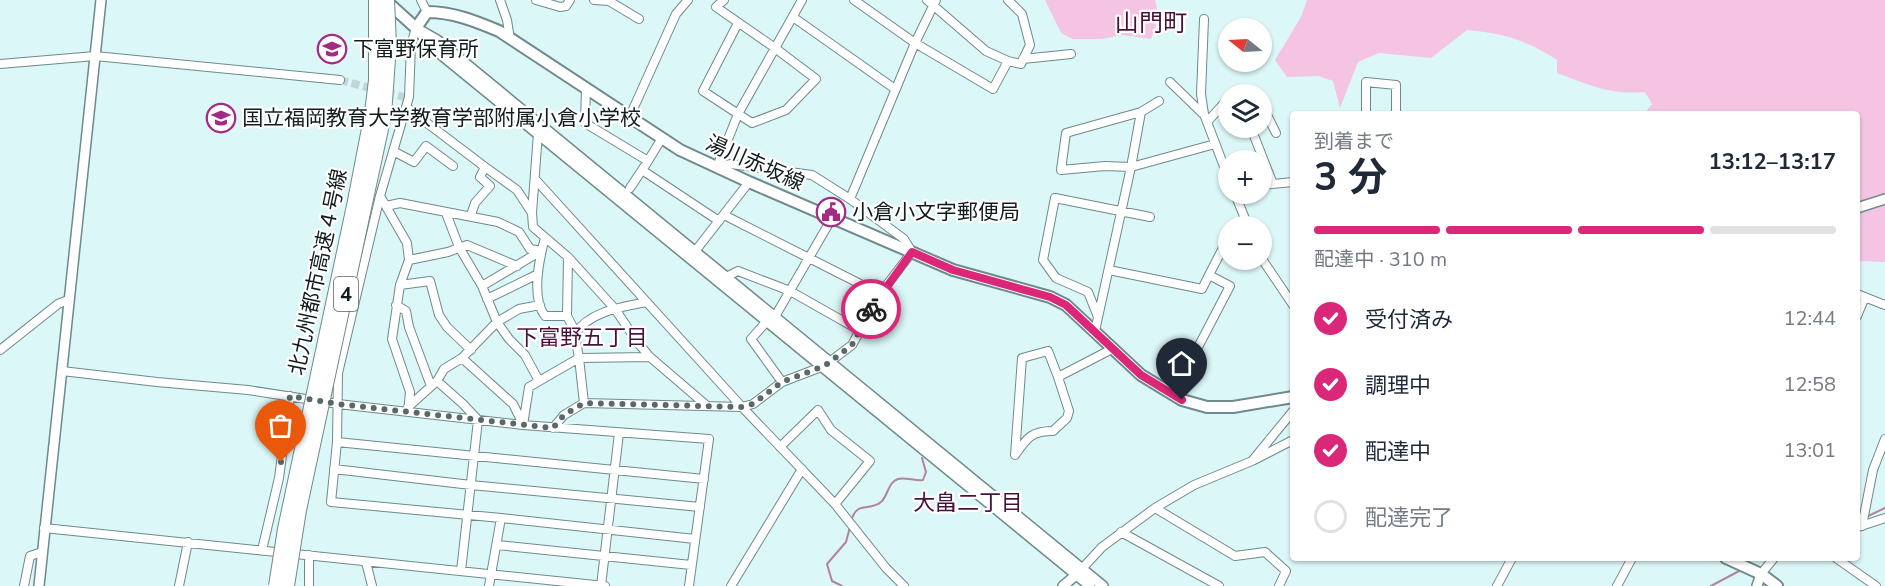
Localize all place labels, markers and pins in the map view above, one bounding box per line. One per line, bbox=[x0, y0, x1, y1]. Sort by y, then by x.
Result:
school or university icon: 下富野保育所 bbox=[316, 33, 348, 65]
place label: 下富野保育所 bbox=[353, 35, 479, 63]
school or university icon: 国立福岡教育大学教育学部附属小倉小学校 bbox=[205, 102, 237, 134]
place label: 国立福岡教育大学教育学部附属小倉小学校 bbox=[242, 104, 641, 132]
public building icon: 小倉小文字郵便局 bbox=[815, 196, 847, 228]
place label: 小倉小文字郵便局 bbox=[852, 198, 1020, 226]
pin bbox=[1156, 338, 1207, 400]
pin bbox=[255, 400, 306, 462]

